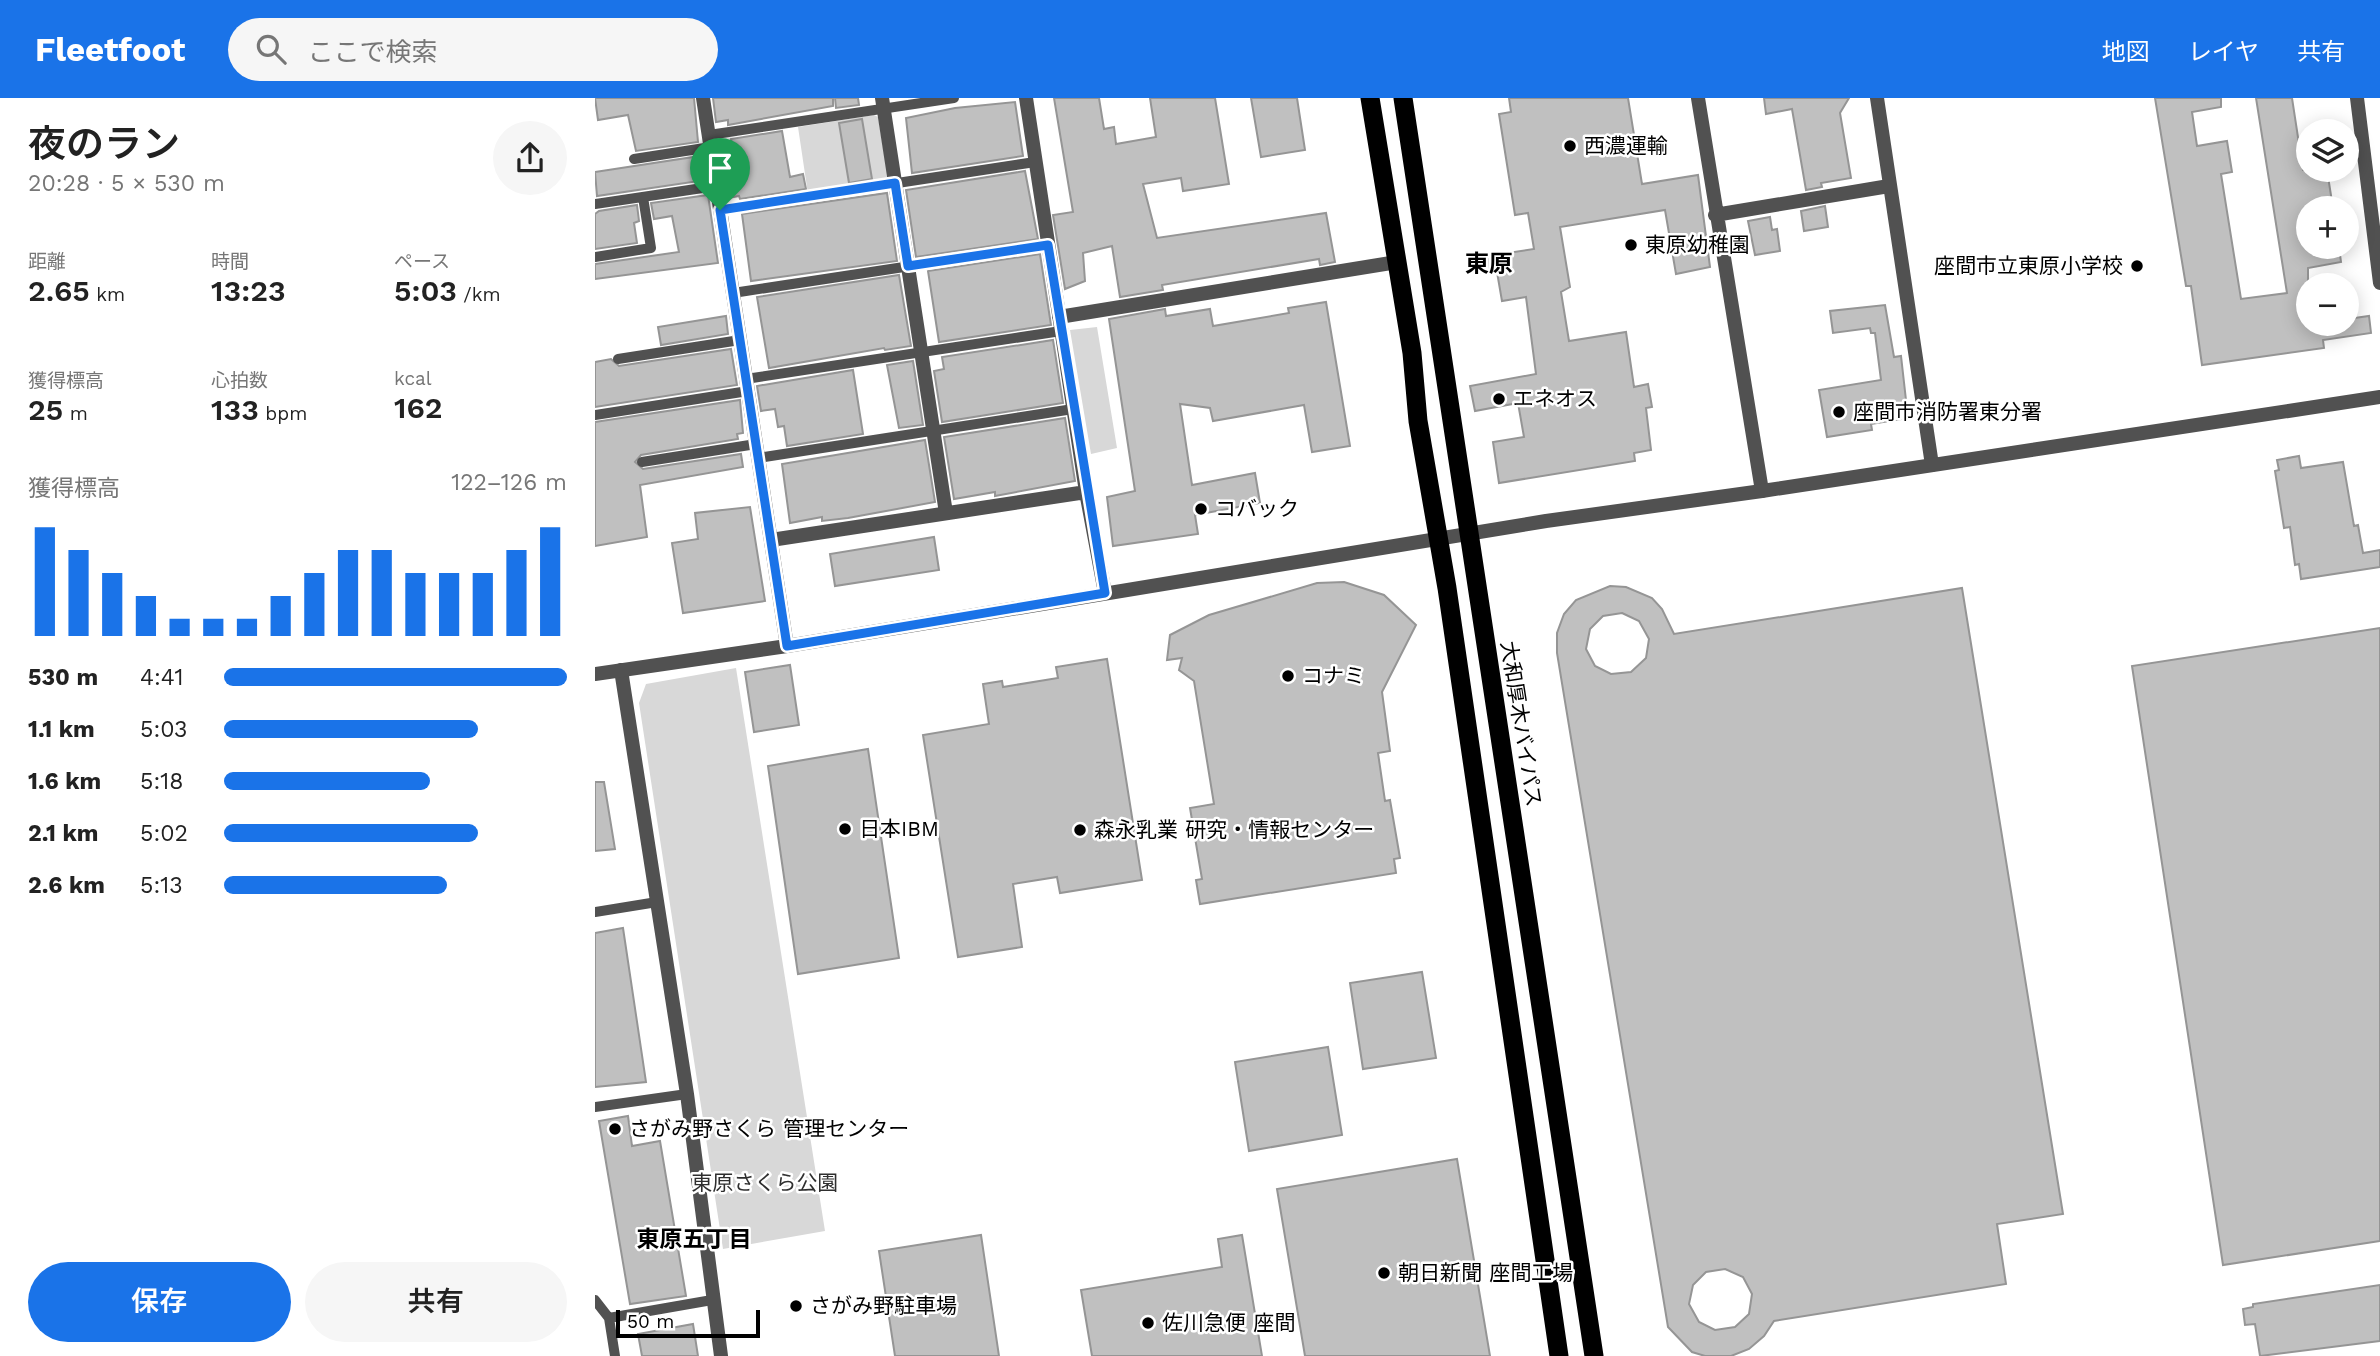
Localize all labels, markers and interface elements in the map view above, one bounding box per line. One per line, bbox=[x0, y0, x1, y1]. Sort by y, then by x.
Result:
search box bbox=[228, 18, 718, 81]
text: Fleetfoot bbox=[35, 30, 186, 69]
icon: search bbox=[252, 30, 290, 68]
text: ここで検索 bbox=[308, 37, 438, 67]
text: 地図 bbox=[2102, 38, 2150, 66]
text: レイヤ bbox=[2188, 38, 2259, 66]
text: 共有 bbox=[2297, 38, 2345, 66]
map controls bbox=[2296, 119, 2359, 336]
button: layers bbox=[2296, 119, 2359, 182]
button: share bbox=[493, 121, 567, 195]
text: 夜のラン bbox=[28, 122, 180, 166]
place label: 西濃運輸 bbox=[1584, 133, 1668, 158]
pin bbox=[690, 138, 750, 210]
marker: 西濃運輸 bbox=[1562, 138, 1578, 154]
icon: arrive bbox=[701, 149, 739, 187]
text: 20:28 · 5 × 530 m bbox=[28, 170, 225, 197]
button: + bbox=[2296, 196, 2359, 259]
place label: 東原幼稚園 bbox=[1645, 232, 1750, 257]
marker: 東原幼稚園 bbox=[1623, 237, 1639, 253]
text: 距離 bbox=[28, 250, 66, 273]
text: 時間 bbox=[211, 250, 249, 273]
text: ペース bbox=[394, 250, 450, 273]
district label: 東原 bbox=[1465, 250, 1513, 278]
place label: 座間市立東原小学校 bbox=[1934, 253, 2123, 278]
marker: 座間市立東原小学校 bbox=[2129, 258, 2145, 274]
text: 2.65 bbox=[28, 273, 90, 308]
text: 13:23 bbox=[211, 273, 286, 308]
text: 5:03 bbox=[394, 273, 457, 308]
button: − bbox=[2296, 273, 2359, 336]
text: km bbox=[90, 283, 125, 306]
text: /km bbox=[457, 283, 501, 306]
text: kcal bbox=[394, 367, 432, 390]
text: 獲得標高 bbox=[28, 369, 104, 392]
text: 心拍数 bbox=[211, 369, 268, 392]
place label: エネオス bbox=[1513, 386, 1597, 411]
text: 162 bbox=[394, 390, 443, 425]
marker: エネオス bbox=[1491, 391, 1507, 407]
text: 25 bbox=[28, 392, 63, 427]
text: 133 bbox=[211, 392, 259, 427]
place label: 座間市消防署東分署 bbox=[1853, 399, 2042, 424]
text: m bbox=[63, 402, 88, 425]
text: bpm bbox=[259, 402, 307, 425]
marker: 座間市消防署東分署 bbox=[1831, 404, 1847, 420]
text: 122–126 m bbox=[451, 469, 567, 496]
text: 獲得標高 bbox=[28, 475, 120, 502]
place label: コバック bbox=[1215, 496, 1299, 521]
marker: コバック bbox=[1193, 501, 1209, 517]
street label: 大和厚木バイパス bbox=[1496, 639, 1547, 809]
place label: コナミ bbox=[1302, 663, 1365, 688]
text: 530 m bbox=[28, 664, 98, 691]
text: 4:41 bbox=[140, 664, 184, 691]
marker: コナミ bbox=[1280, 668, 1296, 684]
text: 1.1 km bbox=[28, 716, 95, 743]
text: 5:03 bbox=[140, 716, 187, 743]
text: 1.6 km bbox=[28, 768, 101, 795]
text: 5:18 bbox=[140, 768, 183, 795]
place label: 日本IBM bbox=[859, 816, 939, 841]
place label: 森永乳業 研究・情報センター bbox=[1094, 817, 1374, 842]
text: 2.1 km bbox=[28, 820, 99, 847]
text: 5:02 bbox=[140, 820, 188, 847]
marker: 日本IBM bbox=[837, 821, 853, 837]
marker: 森永乳業 研究・情報センター bbox=[1072, 822, 1088, 838]
text: 2.6 km bbox=[28, 872, 105, 899]
text: 5:13 bbox=[140, 872, 183, 899]
place label: さがみ野さくら 管理センター bbox=[629, 1116, 909, 1141]
marker: さがみ野さくら 管理センター bbox=[607, 1121, 623, 1137]
park label: 東原さくら公園 bbox=[692, 1170, 839, 1195]
district label: 東原五丁目 bbox=[637, 1226, 752, 1253]
place label: 朝日新聞 座間工場 bbox=[1398, 1260, 1573, 1285]
button: 保存 bbox=[28, 1262, 291, 1342]
button: 共有 bbox=[305, 1262, 567, 1342]
marker: 朝日新聞 座間工場 bbox=[1376, 1265, 1392, 1281]
place label: さがみ野駐車場 bbox=[810, 1293, 957, 1318]
marker: さがみ野駐車場 bbox=[788, 1298, 804, 1314]
scale bar bbox=[616, 1307, 759, 1339]
text: 50 m bbox=[627, 1310, 674, 1333]
place label: 佐川急便 座間 bbox=[1162, 1310, 1295, 1335]
marker: 佐川急便 座間 bbox=[1140, 1315, 1156, 1331]

